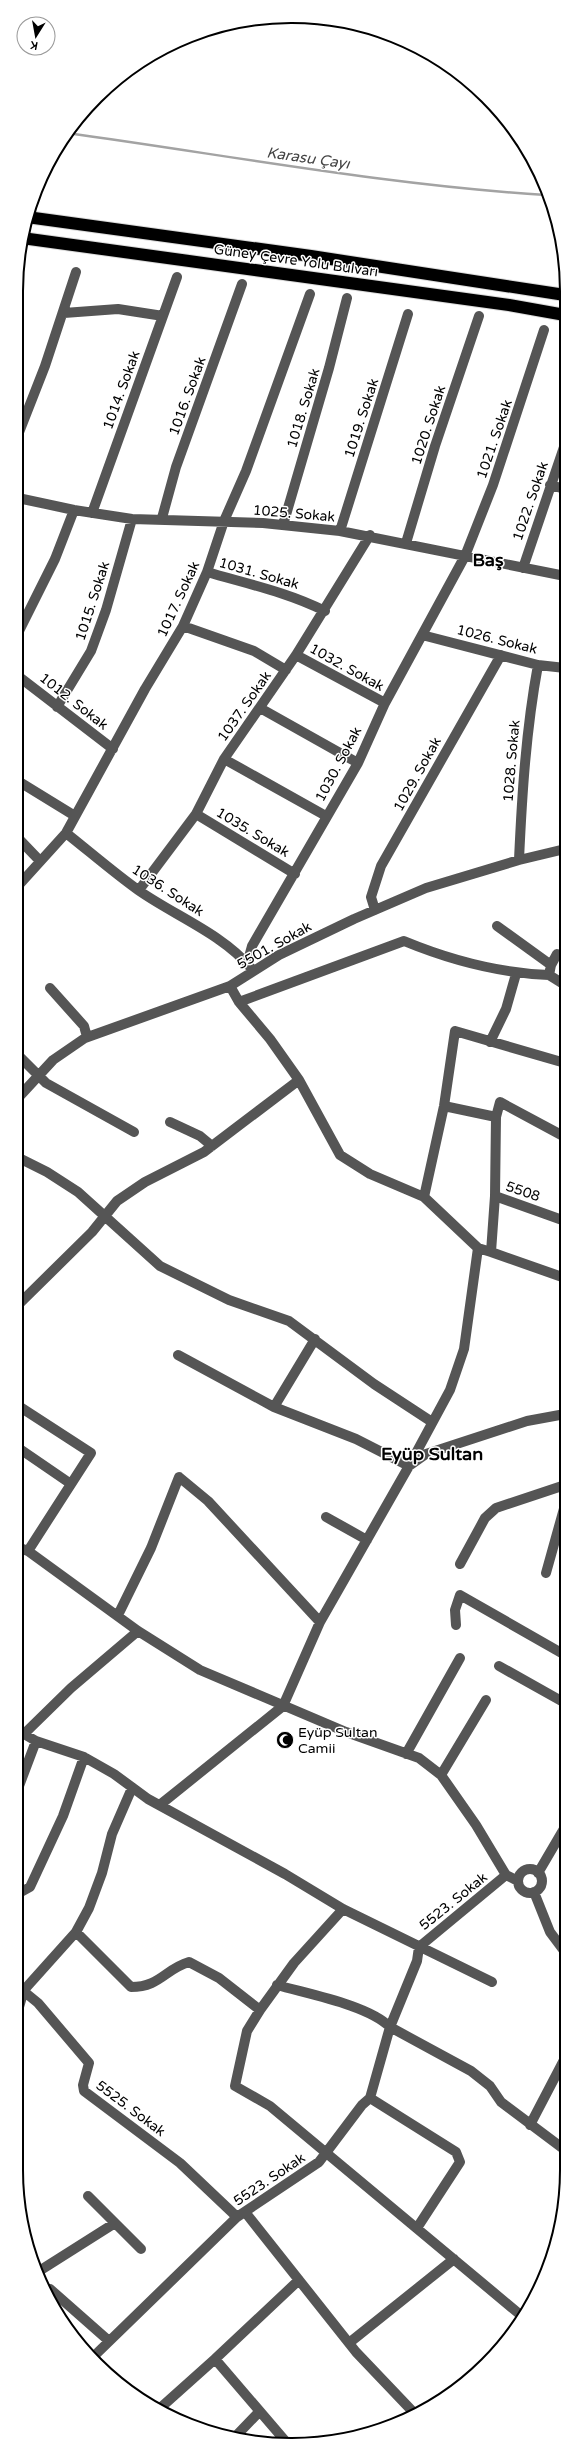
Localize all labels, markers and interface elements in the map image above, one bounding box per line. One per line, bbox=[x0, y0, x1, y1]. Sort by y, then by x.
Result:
north arrow bbox=[16, 16, 56, 56]
text: K bbox=[29, 38, 39, 52]
water label: Karasu Çayı bbox=[265, 143, 352, 173]
street label: Güney Çevre Yolu Bulvarı bbox=[213, 241, 379, 280]
street label: 1014. Sokak bbox=[99, 348, 144, 432]
street label: 1016. Sokak bbox=[165, 354, 210, 438]
street label: 1018. Sokak bbox=[283, 366, 324, 450]
street label: 1019. Sokak bbox=[341, 376, 382, 460]
street label: 1020. Sokak bbox=[408, 383, 449, 467]
street label: 1021. Sokak bbox=[473, 397, 516, 481]
street label: 1022. Sokak bbox=[509, 459, 552, 543]
street label: 1025. Sokak bbox=[252, 501, 336, 526]
district label: Baş bbox=[472, 549, 504, 571]
street label: 1031. Sokak bbox=[217, 554, 301, 593]
street label: 1017. Sokak bbox=[153, 558, 204, 640]
street label: 1015. Sokak bbox=[72, 559, 113, 643]
street label: 1026. Sokak bbox=[455, 621, 539, 658]
street label: 1032. Sokak bbox=[307, 640, 387, 695]
street label: 1037. Sokak bbox=[214, 668, 275, 745]
street label: 1012. Sokak bbox=[36, 669, 112, 734]
street label: 1028. Sokak bbox=[499, 719, 524, 803]
street label: 1030. Sokak bbox=[312, 723, 366, 805]
street label: 1029. Sokak bbox=[390, 734, 445, 814]
street label: 1035. Sokak bbox=[213, 804, 293, 861]
street label: 1036. Sokak bbox=[128, 861, 207, 920]
street label: 5501. Sokak bbox=[234, 918, 315, 973]
street label: 5508 bbox=[503, 1178, 542, 1205]
district label: Eyüp Sultan bbox=[381, 1443, 483, 1465]
place label: Eyüp Sultan Camii bbox=[298, 1724, 377, 1757]
mosque icon: Eyüp Sultan Camii bbox=[275, 1730, 295, 1750]
street label: 5523. Sokak bbox=[416, 1869, 491, 1934]
street label: 5525. Sokak bbox=[93, 2077, 169, 2140]
street label: 5523. Sokak bbox=[230, 2149, 309, 2210]

